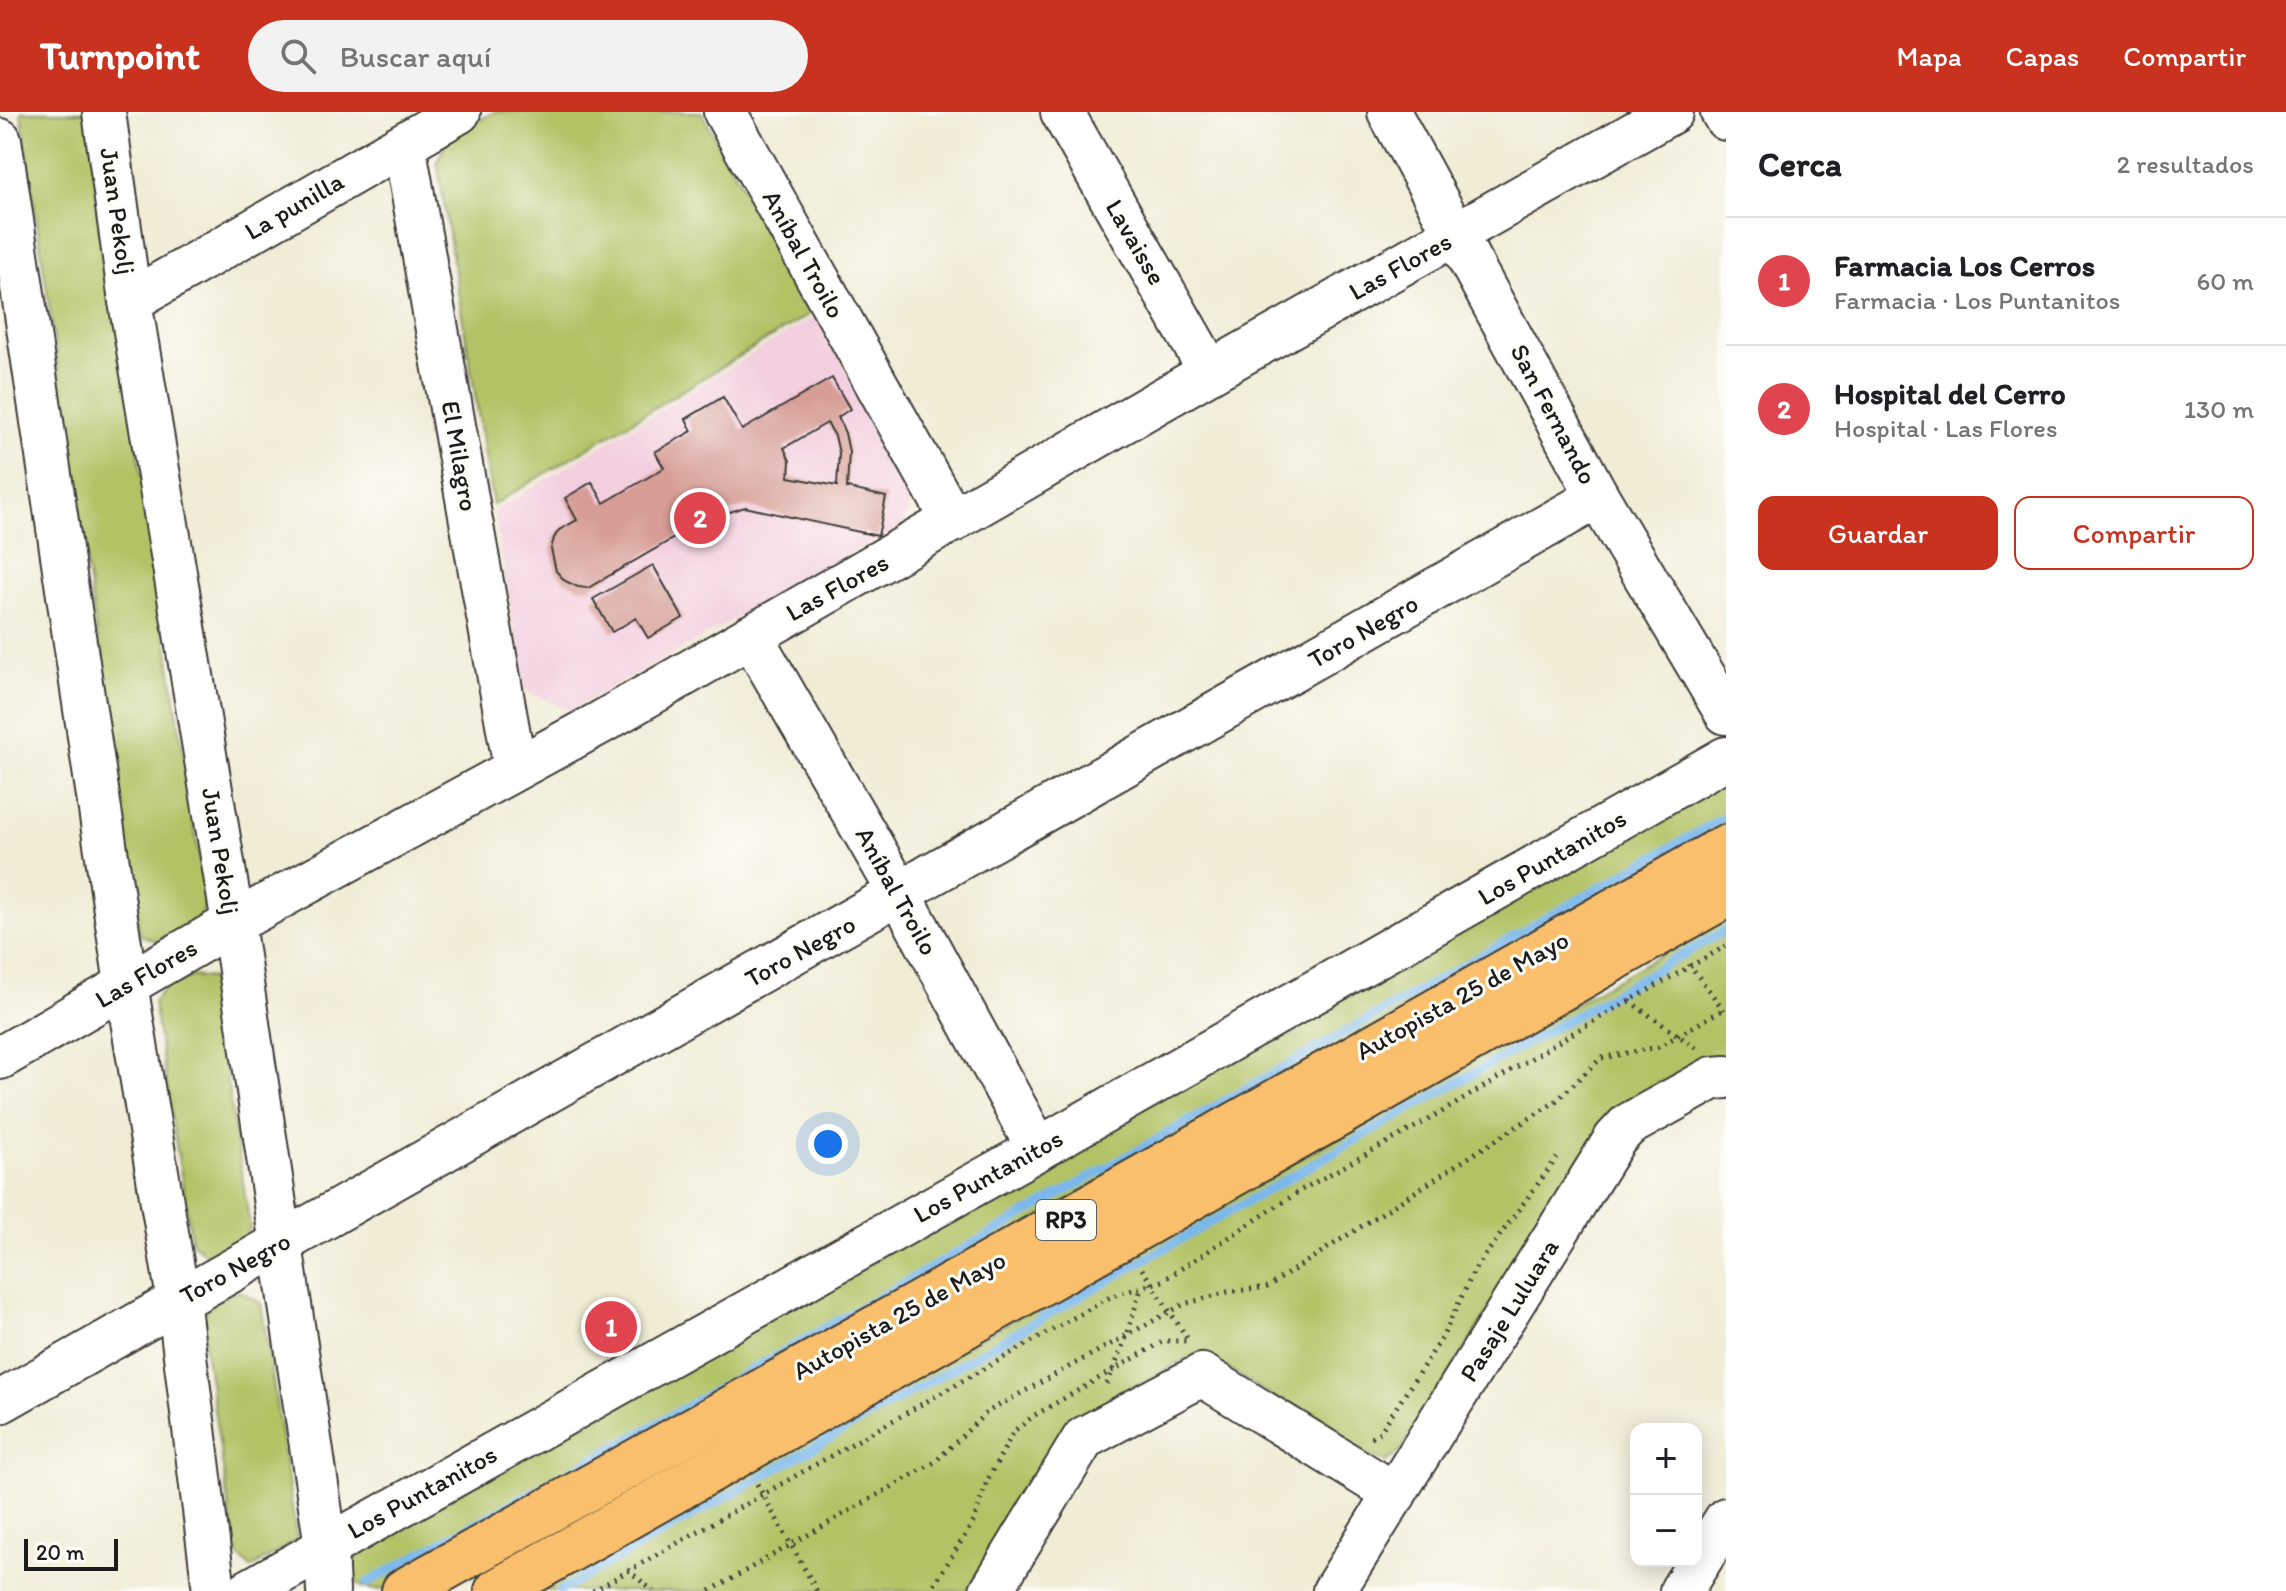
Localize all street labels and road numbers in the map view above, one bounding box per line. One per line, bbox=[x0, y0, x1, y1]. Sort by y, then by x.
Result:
street label: Juan Pekolj bbox=[93, 145, 143, 277]
street label: La punilla bbox=[239, 165, 350, 247]
street label: Aníbal Troilo bbox=[756, 184, 852, 324]
street label: Lavaisse bbox=[1099, 193, 1173, 291]
street label: Las Flores bbox=[1343, 225, 1457, 307]
street label: San Fernando bbox=[1504, 338, 1604, 490]
street label: El Milagro bbox=[435, 398, 485, 514]
street label: Las Flores bbox=[780, 546, 894, 628]
street label: Toro Negro bbox=[1302, 587, 1424, 675]
street label: Juan Pekolj bbox=[195, 785, 247, 917]
street label: Los Puntanitos bbox=[1472, 802, 1632, 912]
street label: Aníbal Troilo bbox=[849, 821, 945, 961]
street label: Toro Negro bbox=[739, 908, 861, 994]
street label: Autopista 25 de Mayo bbox=[1350, 923, 1574, 1067]
street label: Las Flores bbox=[89, 931, 203, 1015]
street label: Los Puntanitos bbox=[908, 1122, 1068, 1230]
road number: RP3 bbox=[1036, 1200, 1096, 1240]
street label: Toro Negro bbox=[174, 1225, 296, 1311]
street label: Pasaje Luluara bbox=[1452, 1232, 1566, 1388]
street label: Autopista 25 de Mayo bbox=[787, 1243, 1011, 1387]
street label: Los Puntanitos bbox=[342, 1438, 502, 1546]

